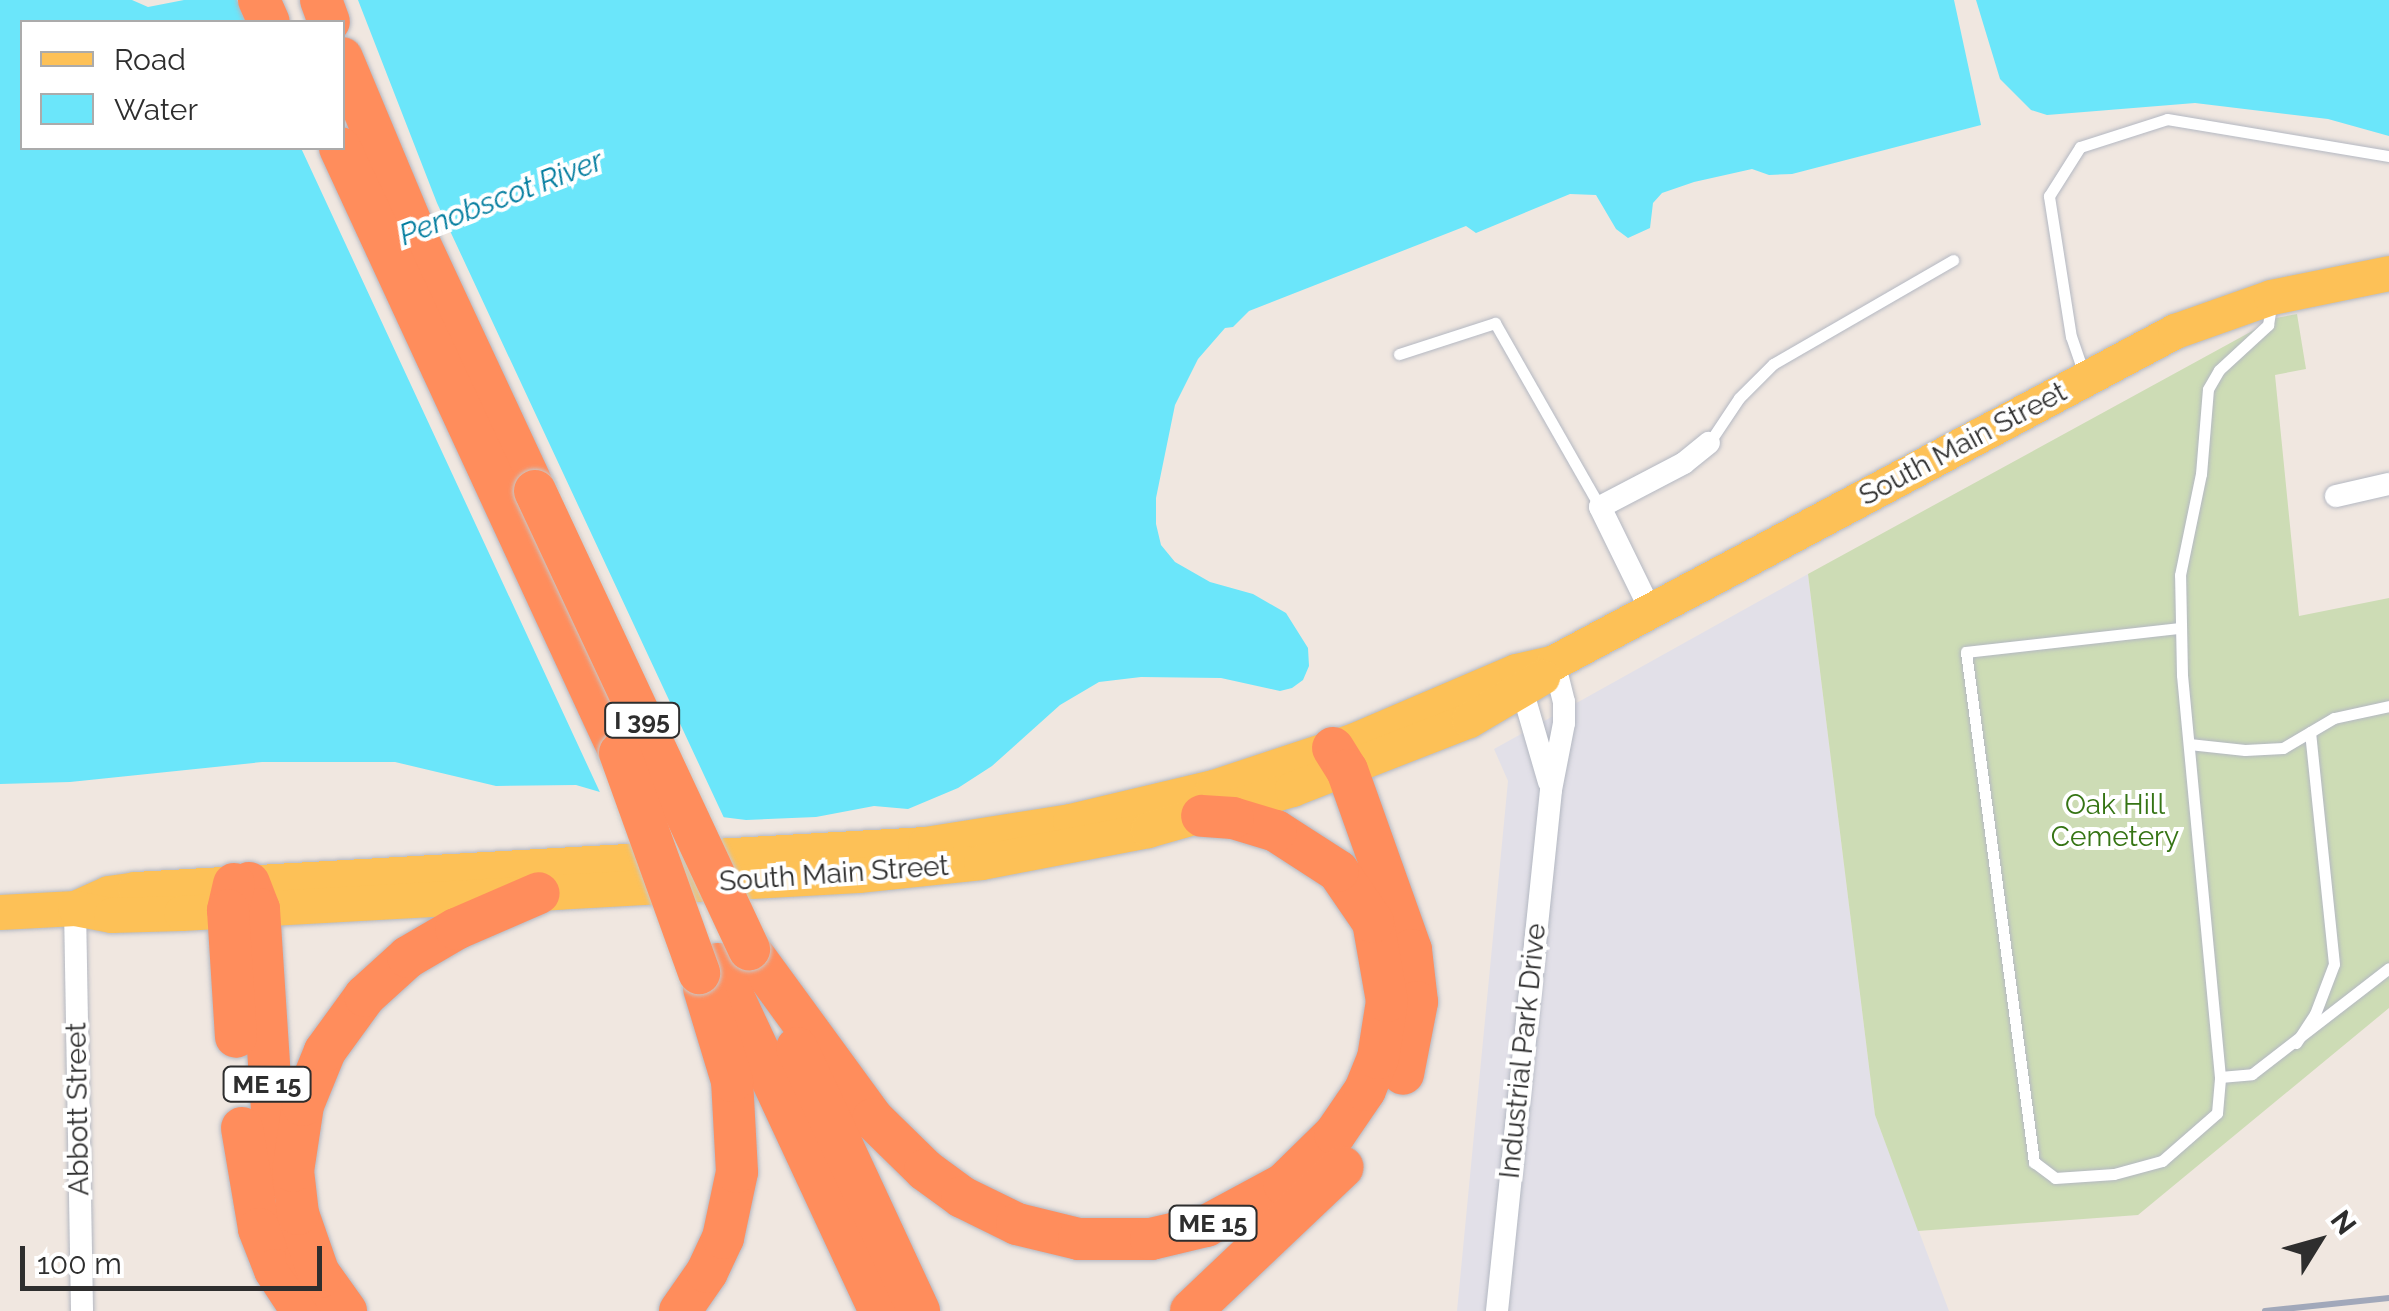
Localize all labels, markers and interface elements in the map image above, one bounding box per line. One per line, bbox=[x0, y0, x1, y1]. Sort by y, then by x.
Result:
legend bbox=[20, 20, 345, 150]
text: Road bbox=[114, 42, 186, 77]
text: Water bbox=[114, 92, 198, 127]
water label: Penobscot River bbox=[394, 143, 608, 253]
street label: South Main Street bbox=[1854, 375, 2072, 513]
road number: I 395 bbox=[602, 700, 682, 740]
park label: Oak Hill Cemetery bbox=[2051, 788, 2179, 854]
street label: South Main Street bbox=[718, 849, 950, 899]
street label: Industrial Park Drive bbox=[1493, 921, 1553, 1181]
street label: Abbott Street bbox=[60, 1022, 96, 1196]
road number: ME 15 bbox=[222, 1064, 312, 1104]
north arrow bbox=[2269, 1191, 2369, 1291]
road number: ME 15 bbox=[1168, 1203, 1258, 1243]
text: N bbox=[2324, 1204, 2363, 1241]
scale bar bbox=[25, 1226, 328, 1288]
text: 100 m bbox=[37, 1246, 122, 1281]

